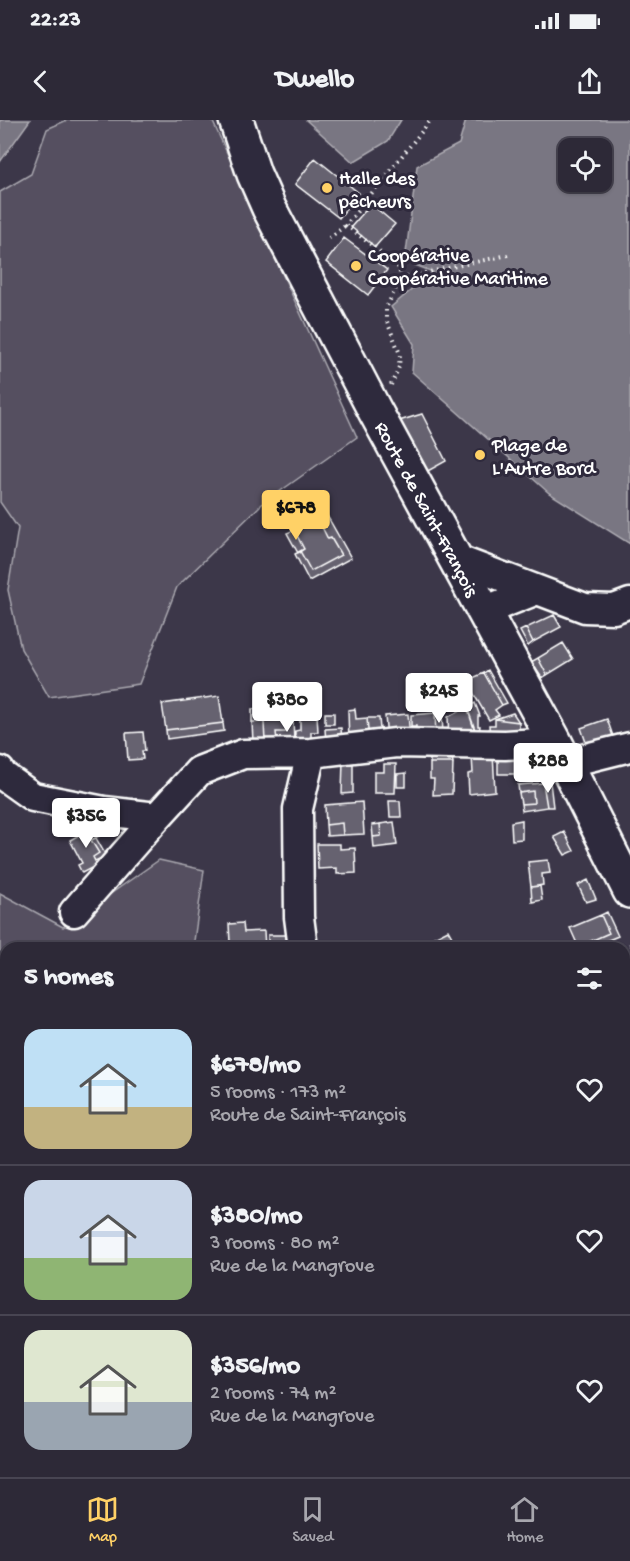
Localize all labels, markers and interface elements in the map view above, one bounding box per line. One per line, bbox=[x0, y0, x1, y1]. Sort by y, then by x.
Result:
text: 22:23 bbox=[30, 8, 81, 34]
icon: back bbox=[24, 65, 57, 98]
text: Dwello bbox=[276, 65, 354, 97]
icon: share bbox=[573, 65, 606, 98]
map controls bbox=[558, 138, 612, 192]
button: locate bbox=[558, 138, 612, 192]
place label: Halle des pêcheurs bbox=[338, 169, 415, 215]
marker: Halle des pêcheurs bbox=[320, 181, 334, 195]
place label: Coopérative Coopérative Maritime bbox=[368, 246, 548, 292]
marker: Coopérative Coopérative Maritime bbox=[349, 259, 363, 273]
street label: Route de Saint-François bbox=[368, 419, 482, 602]
place label: Plage de L'Autre Bord bbox=[491, 436, 598, 482]
marker: Plage de L'Autre Bord bbox=[473, 448, 487, 462]
pin: $678 bbox=[260, 490, 332, 541]
text: $678 bbox=[276, 498, 316, 521]
pin: $245 bbox=[403, 673, 475, 724]
text: $245 bbox=[420, 681, 458, 704]
pin: $380 bbox=[251, 682, 323, 733]
text: $380 bbox=[266, 690, 308, 713]
pin: $288 bbox=[512, 743, 584, 794]
text: $288 bbox=[528, 751, 568, 774]
pin: $356 bbox=[50, 798, 122, 849]
text: $356 bbox=[66, 806, 106, 829]
icon: filters bbox=[573, 962, 606, 995]
text: 5 homes bbox=[24, 963, 113, 994]
text: $678/mo bbox=[210, 1051, 301, 1082]
icon: home bbox=[72, 1053, 144, 1125]
icon: heart bbox=[573, 1073, 606, 1106]
text: 5 rooms · 173 m² bbox=[210, 1082, 346, 1105]
text: Route de Saint-François bbox=[210, 1105, 406, 1128]
text: $380/mo bbox=[210, 1202, 302, 1233]
icon: home bbox=[72, 1204, 144, 1276]
icon: heart bbox=[573, 1224, 606, 1257]
text: 3 rooms · 80 m² bbox=[210, 1233, 339, 1256]
text: Rue de la Mangrove bbox=[210, 1256, 374, 1279]
text: $356/mo bbox=[210, 1352, 300, 1383]
icon: home bbox=[72, 1354, 144, 1426]
icon: heart bbox=[573, 1374, 606, 1407]
text: 2 rooms · 74 m² bbox=[210, 1383, 336, 1406]
text: Rue de la Mangrove bbox=[210, 1406, 374, 1429]
tab: Map bbox=[86, 1493, 119, 1548]
tab: Saved bbox=[292, 1493, 333, 1548]
tab: Home bbox=[506, 1493, 543, 1548]

